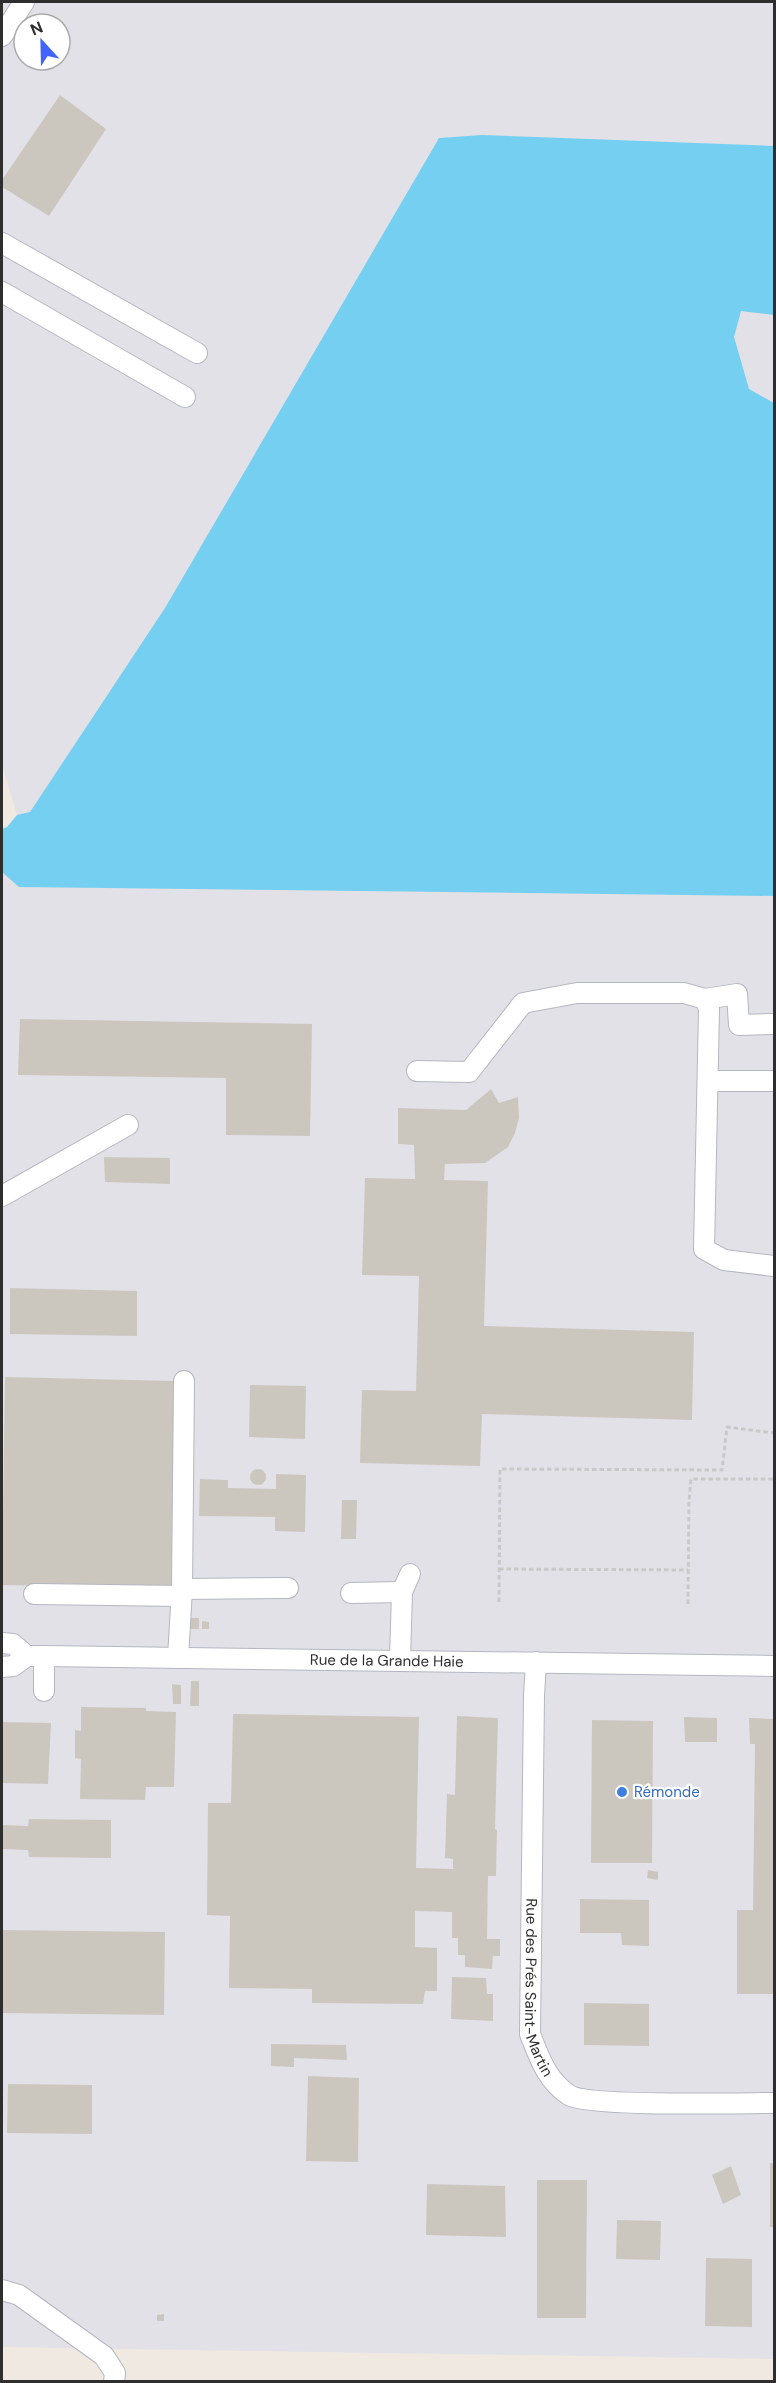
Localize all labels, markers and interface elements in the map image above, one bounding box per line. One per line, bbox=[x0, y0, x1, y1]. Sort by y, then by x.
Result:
north arrow bbox=[12, 12, 72, 72]
text: N bbox=[27, 17, 46, 40]
street label: Rue de la Grande Haie bbox=[310, 1650, 464, 1672]
place label: Rémonde bbox=[634, 1782, 700, 1802]
marker: Rémonde bbox=[615, 1785, 629, 1799]
street label: Rue des Prés Saint-Martin bbox=[520, 1898, 558, 2080]

